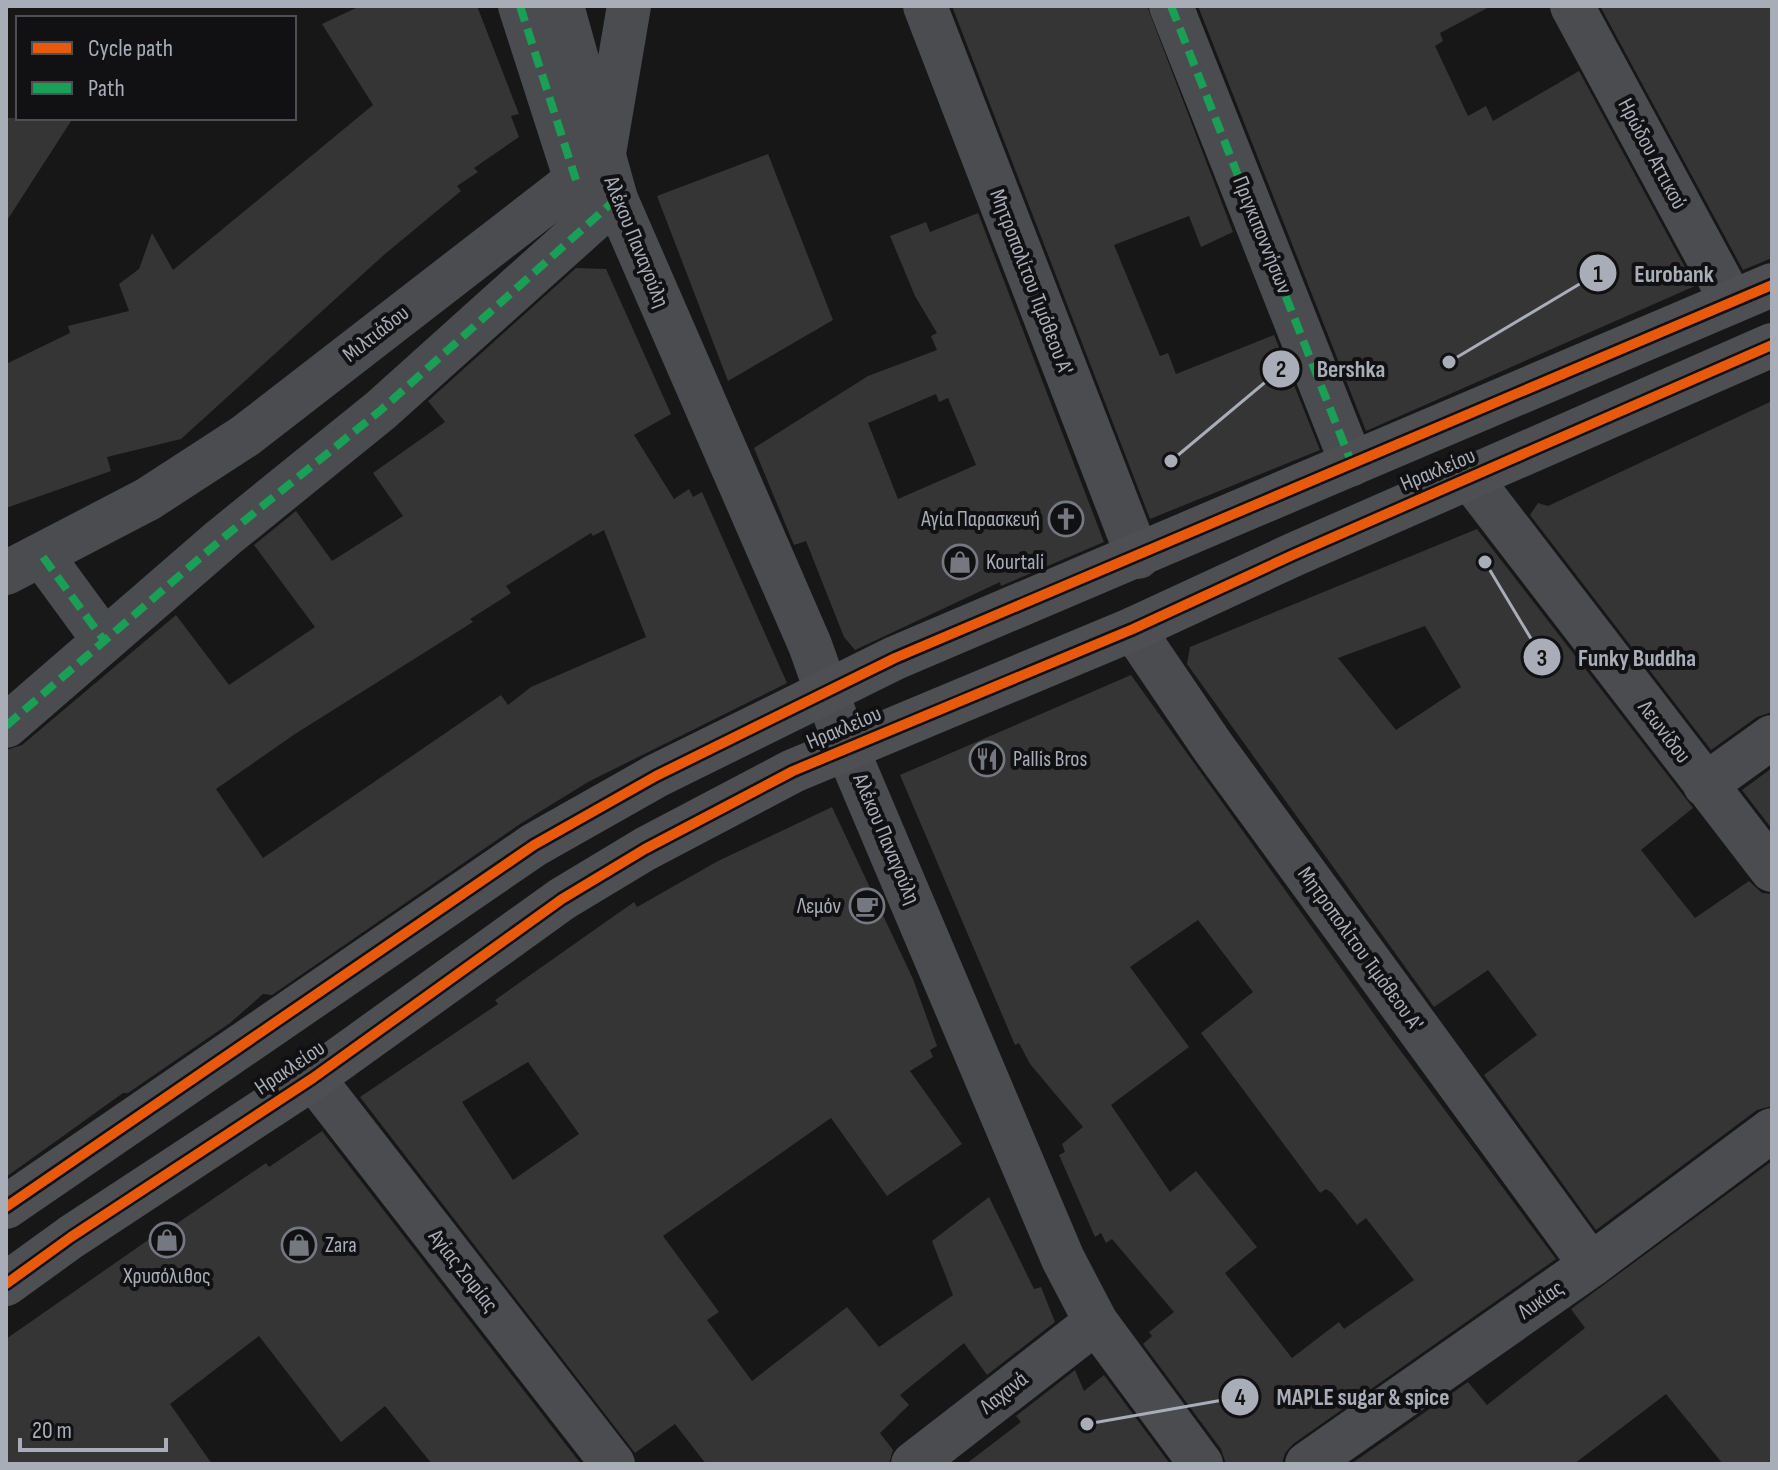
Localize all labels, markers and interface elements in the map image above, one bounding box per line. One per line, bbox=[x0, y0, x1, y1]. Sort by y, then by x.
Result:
legend bbox=[16, 16, 296, 120]
text: Cycle path bbox=[88, 34, 173, 63]
text: Path bbox=[88, 74, 125, 103]
street label: Ηρώδου Αττικού bbox=[1611, 94, 1693, 214]
street label: Αλέκου Παναγούλη bbox=[597, 172, 675, 312]
street label: Πριγκιποννήσων bbox=[1226, 172, 1298, 298]
street label: Μητροπολίτου Τιμόθεου Α' bbox=[983, 186, 1079, 378]
callout: Eurobank bbox=[1578, 249, 1730, 297]
text: 1 bbox=[1593, 260, 1603, 289]
text: Eurobank bbox=[1634, 260, 1714, 289]
street label: Μιλτιάδου bbox=[337, 300, 415, 368]
callout: Bershka bbox=[1261, 345, 1401, 393]
text: 2 bbox=[1276, 355, 1286, 384]
text: Bershka bbox=[1317, 355, 1385, 384]
street label: Ηρακλείου bbox=[1396, 442, 1480, 498]
church icon: Αγία Παρασκευή bbox=[1047, 500, 1085, 538]
place label: Αγία Παρασκευή bbox=[920, 506, 1040, 533]
shop icon: Kourtali bbox=[941, 543, 979, 581]
place label: Kourtali bbox=[986, 549, 1044, 576]
callout: Funky Buddha bbox=[1522, 633, 1712, 681]
text: 3 bbox=[1537, 644, 1547, 673]
text: Funky Buddha bbox=[1578, 644, 1696, 673]
street label: Λεωνίδου bbox=[1631, 694, 1696, 769]
street label: Ηρακλείου bbox=[802, 700, 886, 756]
restaurant icon: Pallis Bros bbox=[968, 740, 1006, 778]
place label: Pallis Bros bbox=[1013, 746, 1087, 773]
street label: Αλέκου Παναγούλη bbox=[846, 769, 926, 908]
street label: Μητροπολίτου Τιμόθεου Α' bbox=[1291, 862, 1429, 1036]
cafe icon: Λεμόν bbox=[848, 887, 886, 925]
place label: Λεμόν bbox=[796, 893, 841, 920]
street label: Ηρακλείου bbox=[250, 1035, 330, 1101]
shop icon: Χρυσόλιθος bbox=[148, 1221, 186, 1259]
street label: Αγίας Σοφίας bbox=[422, 1223, 504, 1318]
shop icon: Zara bbox=[280, 1226, 318, 1264]
place label: Zara bbox=[325, 1232, 357, 1259]
place label: Χρυσόλιθος bbox=[122, 1263, 211, 1290]
street label: Λυκίας bbox=[1512, 1275, 1569, 1326]
street label: Λαχανά bbox=[974, 1365, 1034, 1421]
callout: MAPLE sugar & spice bbox=[1220, 1373, 1465, 1421]
text: 4 bbox=[1234, 1383, 1246, 1412]
text: MAPLE sugar & spice bbox=[1277, 1383, 1449, 1412]
scale bar bbox=[20, 1402, 166, 1452]
text: 20 m bbox=[32, 1416, 72, 1445]

